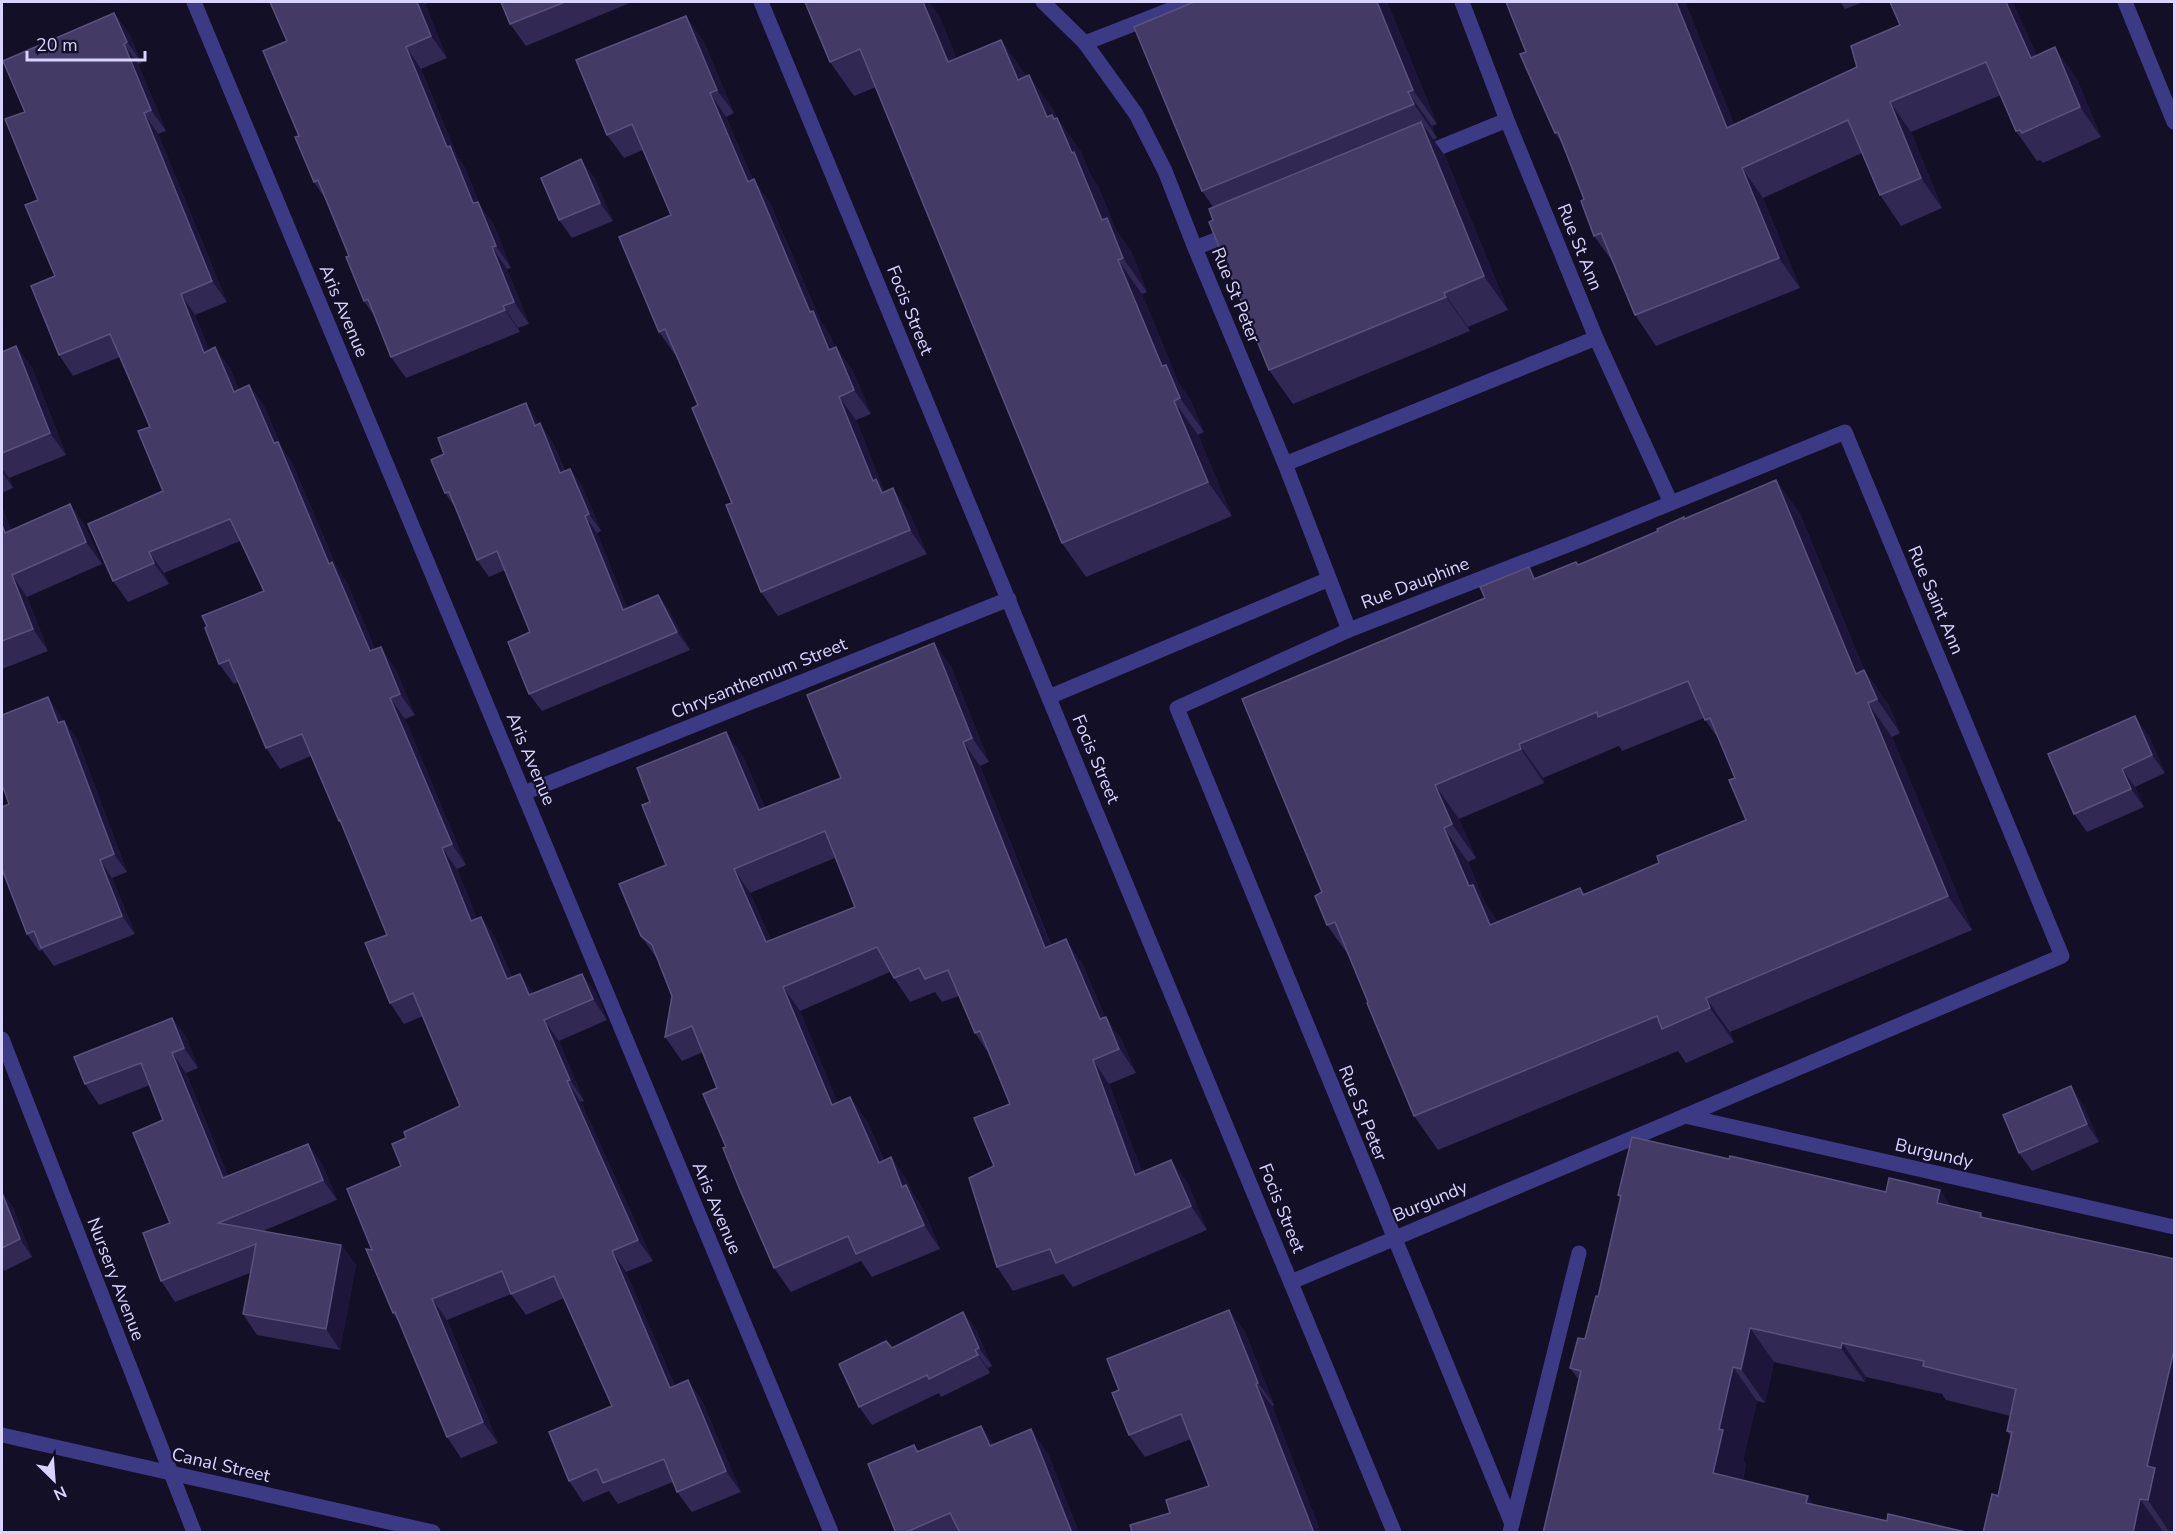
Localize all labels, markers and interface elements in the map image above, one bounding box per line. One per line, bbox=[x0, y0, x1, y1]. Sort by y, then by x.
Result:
scale bar bbox=[27, 24, 146, 62]
text: 20 m bbox=[36, 33, 78, 57]
street label: Rue St Ann bbox=[1552, 200, 1608, 294]
street label: Rue St Peter bbox=[1206, 244, 1266, 347]
street label: Aris Avenue bbox=[314, 261, 374, 361]
street label: Focis Street bbox=[881, 262, 939, 359]
street label: Rue Saint Ann bbox=[1902, 542, 1970, 658]
street label: Rue Dauphine bbox=[1357, 551, 1473, 615]
street label: Chrysanthemum Street bbox=[668, 631, 851, 724]
street label: Aris Avenue bbox=[501, 709, 561, 809]
street label: Focis Street bbox=[1067, 711, 1126, 808]
street label: Rue St Peter bbox=[1333, 1062, 1393, 1165]
street label: Burgundy bbox=[1893, 1132, 1976, 1174]
street label: Aris Avenue bbox=[687, 1158, 747, 1258]
street label: Focis Street bbox=[1253, 1160, 1311, 1257]
street label: Burgundy bbox=[1389, 1174, 1472, 1228]
street label: Nursery Avenue bbox=[81, 1214, 151, 1344]
street label: Canal Street bbox=[169, 1442, 273, 1488]
north arrow bbox=[24, 1450, 84, 1510]
text: N bbox=[50, 1480, 70, 1505]

